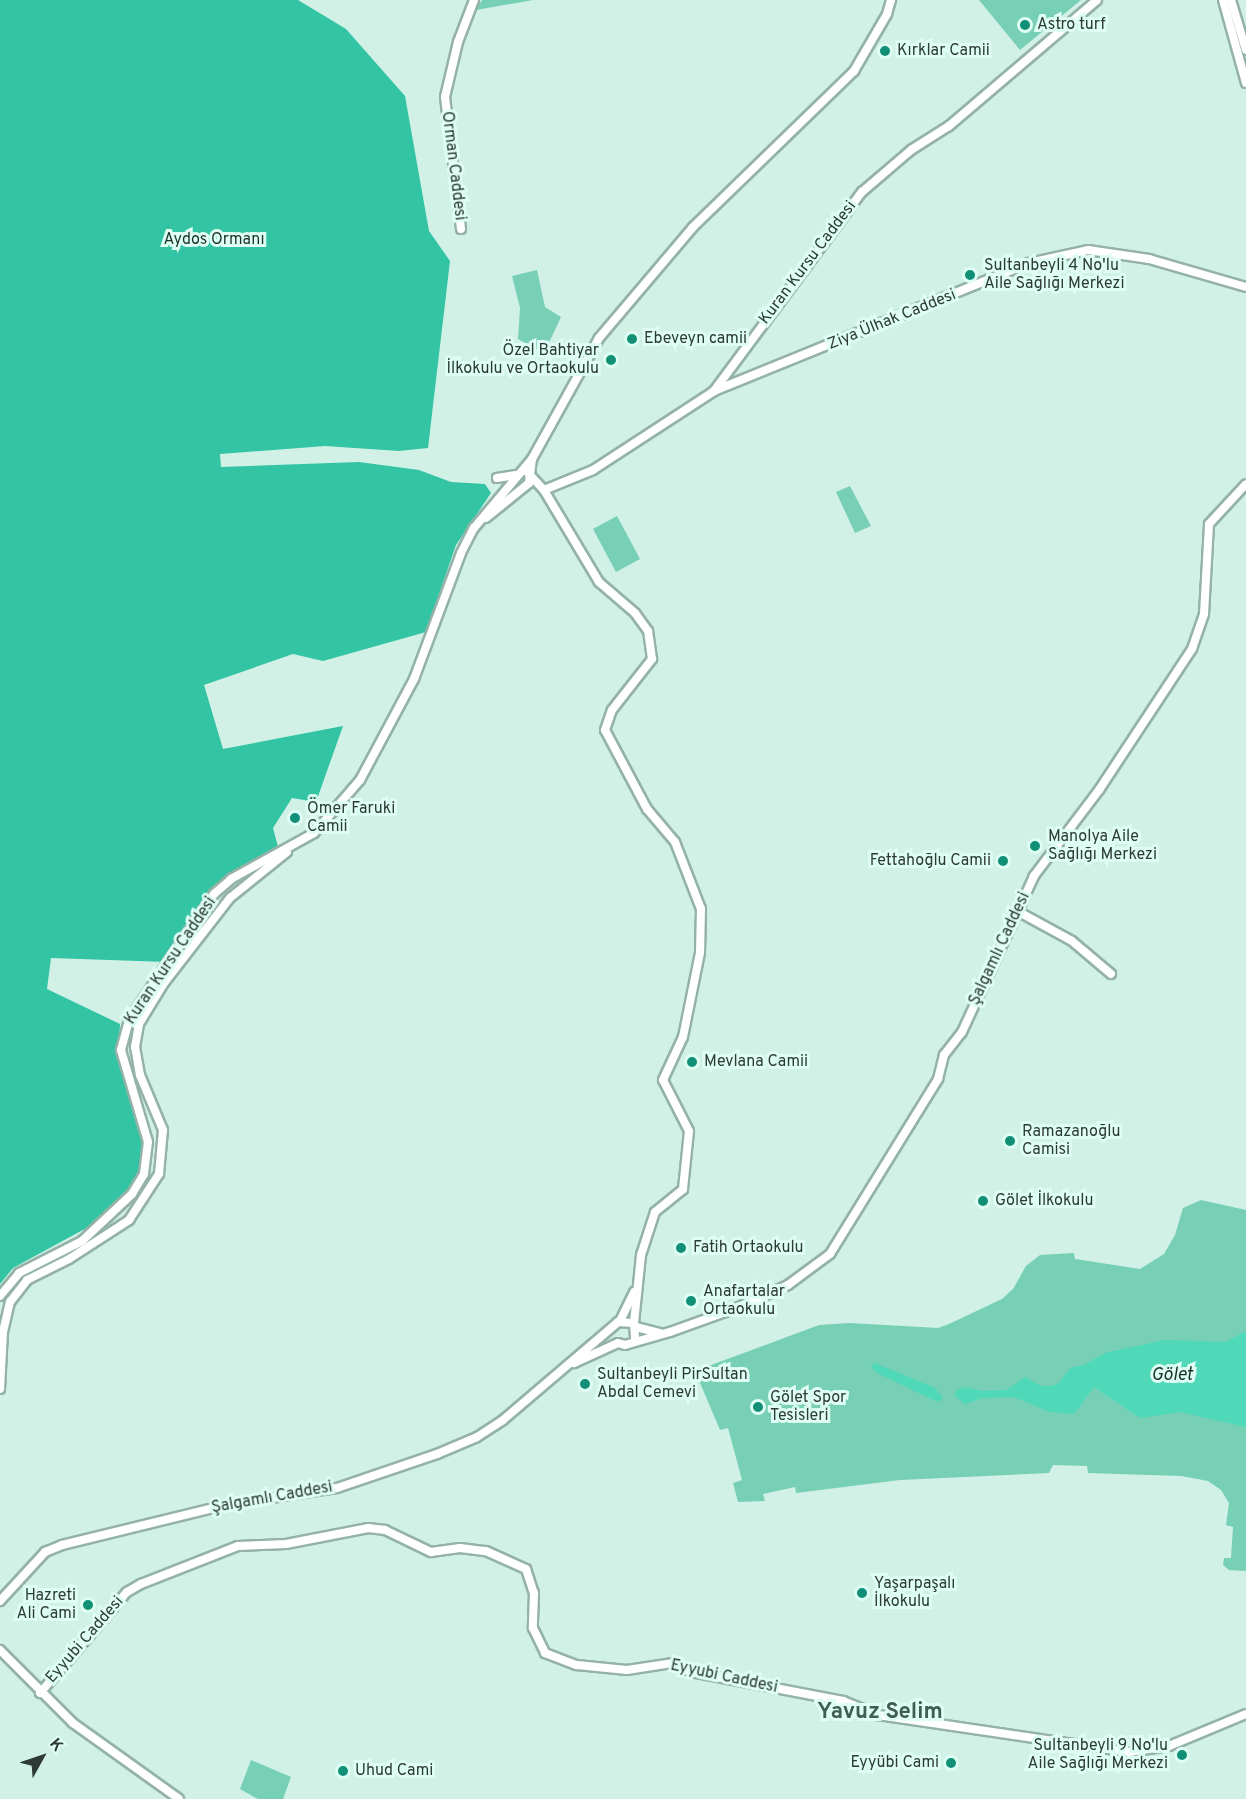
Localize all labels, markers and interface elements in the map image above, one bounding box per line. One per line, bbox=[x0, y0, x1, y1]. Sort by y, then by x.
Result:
place label: Astro turf bbox=[1037, 15, 1105, 35]
marker: Astro turf bbox=[1018, 18, 1032, 32]
place label: Kırklar Camii bbox=[897, 41, 990, 61]
marker: Kırklar Camii bbox=[878, 44, 892, 58]
street label: Orman Caddesi bbox=[437, 110, 469, 222]
street label: Kuran Kursu Caddesi bbox=[755, 197, 861, 329]
park label: Aydos Ormanı bbox=[164, 230, 264, 250]
place label: Sultanbeyli 4 No'lu Aile Sağlığı Merkezi bbox=[984, 256, 1124, 294]
marker: Sultanbeyli 4 No'lu Aile Sağlığı Merkezi bbox=[961, 266, 979, 284]
street label: Ziya Ülhak Caddesi bbox=[825, 285, 959, 355]
place label: Ebeveyn camii bbox=[644, 329, 747, 349]
marker: Ebeveyn camii bbox=[625, 332, 639, 346]
place label: Özel Bahtiyar İlkokulu ve Ortaokulu bbox=[446, 341, 599, 379]
marker: Özel Bahtiyar İlkokulu ve Ortaokulu bbox=[604, 353, 618, 367]
place label: Ömer Faruki Camii bbox=[307, 799, 395, 837]
marker: Ömer Faruki Camii bbox=[288, 811, 302, 825]
place label: Manolya Aile Sağlığı Merkezi bbox=[1048, 827, 1157, 865]
marker: Manolya Aile Sağlığı Merkezi bbox=[1026, 837, 1044, 855]
place label: Fettahoğlu Camii bbox=[870, 851, 991, 871]
marker: Fettahoğlu Camii bbox=[996, 854, 1010, 868]
street label: Şalgamlı Caddesi bbox=[965, 889, 1035, 1009]
street label: Kuran Kursu Caddesi bbox=[121, 894, 221, 1028]
place label: Mevlana Camii bbox=[704, 1052, 808, 1072]
marker: Mevlana Camii bbox=[685, 1055, 699, 1069]
place label: Ramazanoğlu Camisi bbox=[1022, 1122, 1121, 1160]
marker: Ramazanoğlu Camisi bbox=[1003, 1134, 1017, 1148]
place label: Gölet İlkokulu bbox=[995, 1191, 1094, 1211]
marker: Gölet İlkokulu bbox=[976, 1194, 990, 1208]
place label: Fatih Ortaokulu bbox=[693, 1238, 804, 1258]
marker: Fatih Ortaokulu bbox=[674, 1241, 688, 1255]
place label: Anafartalar Ortaokulu bbox=[703, 1282, 785, 1320]
marker: Anafartalar Ortaokulu bbox=[684, 1294, 698, 1308]
place label: Sultanbeyli PirSultan Abdal Cemevi bbox=[597, 1365, 748, 1403]
water label: Gölet bbox=[1151, 1365, 1193, 1387]
marker: Sultanbeyli PirSultan Abdal Cemevi bbox=[578, 1377, 592, 1391]
place label: Gölet Spor Tesisleri bbox=[770, 1388, 846, 1426]
marker: Gölet Spor Tesisleri bbox=[751, 1400, 765, 1414]
street label: Şalgamlı Caddesi bbox=[210, 1478, 334, 1518]
place label: Yaşarpaşalı İlkokulu bbox=[874, 1574, 955, 1612]
place label: Hazreti Ali Cami bbox=[17, 1586, 76, 1624]
marker: Yaşarpaşalı İlkokulu bbox=[855, 1586, 869, 1600]
street label: Eyyubi Caddesi bbox=[42, 1593, 128, 1687]
marker: Hazreti Ali Cami bbox=[81, 1598, 95, 1612]
street label: Eyyubi Caddesi bbox=[669, 1656, 779, 1698]
district label: Yavuz Selim bbox=[817, 1700, 943, 1726]
north arrow bbox=[12, 1727, 72, 1787]
text: K bbox=[44, 1735, 67, 1756]
place label: Sultanbeyli 9 No'lu Aile Sağlığı Merkezi bbox=[1028, 1736, 1168, 1774]
marker: Sultanbeyli 9 No'lu Aile Sağlığı Merkezi bbox=[1173, 1746, 1191, 1764]
place label: Eyyübi Cami bbox=[850, 1753, 939, 1773]
marker: Eyyübi Cami bbox=[944, 1756, 958, 1770]
place label: Uhud Cami bbox=[355, 1761, 433, 1781]
marker: Uhud Cami bbox=[336, 1764, 350, 1778]

